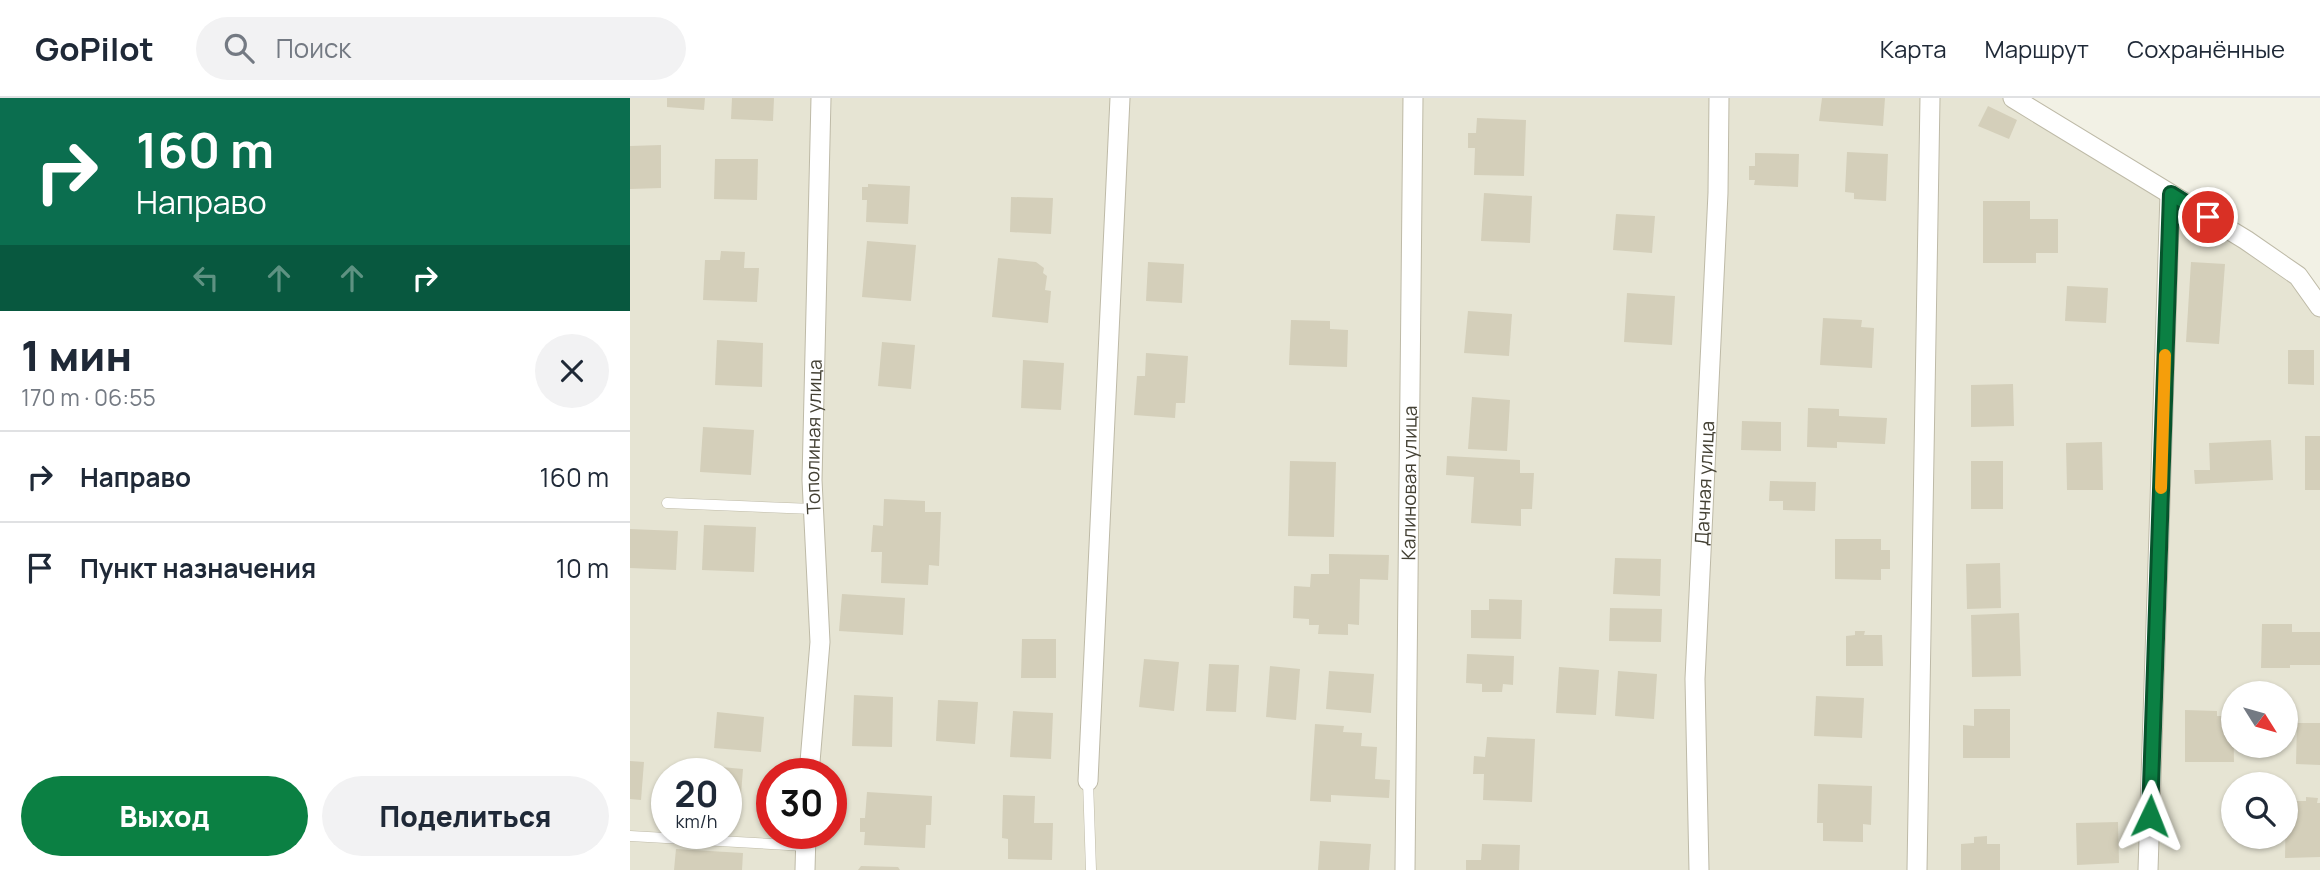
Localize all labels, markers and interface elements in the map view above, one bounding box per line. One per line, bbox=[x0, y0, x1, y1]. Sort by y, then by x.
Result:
search box bbox=[196, 17, 686, 80]
text: GoPilot bbox=[35, 26, 154, 71]
icon: search bbox=[220, 29, 258, 67]
text: Поиск bbox=[276, 30, 351, 66]
text: Карта bbox=[1880, 32, 1947, 65]
text: Маршрут bbox=[1985, 32, 2089, 65]
text: Сохранённые bbox=[2127, 32, 2285, 65]
text: 160 m bbox=[136, 116, 274, 183]
icon: right bbox=[21, 126, 112, 217]
text: Направо bbox=[136, 180, 267, 224]
pin bbox=[2178, 187, 2238, 247]
icon: arrive bbox=[2189, 198, 2227, 236]
icon: left bbox=[187, 259, 225, 297]
icon: ahead bbox=[260, 259, 298, 297]
icon: ahead bbox=[333, 259, 371, 297]
icon: right bbox=[406, 259, 444, 297]
text: 1 мин bbox=[21, 326, 132, 384]
button: close bbox=[535, 334, 609, 408]
street label: Тополиная улица bbox=[799, 359, 828, 515]
text: 170 m · 06:55 bbox=[21, 381, 156, 413]
street label: Калиновая улица bbox=[1395, 405, 1423, 561]
street label: Дачная улица bbox=[1688, 420, 1720, 546]
icon: right bbox=[21, 458, 59, 496]
text: Направо bbox=[80, 459, 191, 495]
text: 160 m bbox=[540, 459, 609, 495]
icon: arrive bbox=[21, 549, 59, 587]
text: Пункт назначения bbox=[80, 550, 316, 586]
text: 10 m bbox=[556, 550, 609, 586]
north arrow bbox=[2221, 681, 2298, 758]
map controls bbox=[2221, 681, 2298, 849]
speed limit sign: 30 bbox=[756, 758, 847, 849]
text: 20 bbox=[675, 770, 718, 818]
button: search bbox=[2221, 772, 2298, 849]
button: Выход bbox=[21, 776, 308, 856]
button: Поделиться bbox=[322, 776, 609, 856]
position arrow bbox=[2113, 779, 2187, 853]
text: km/h bbox=[676, 809, 717, 833]

